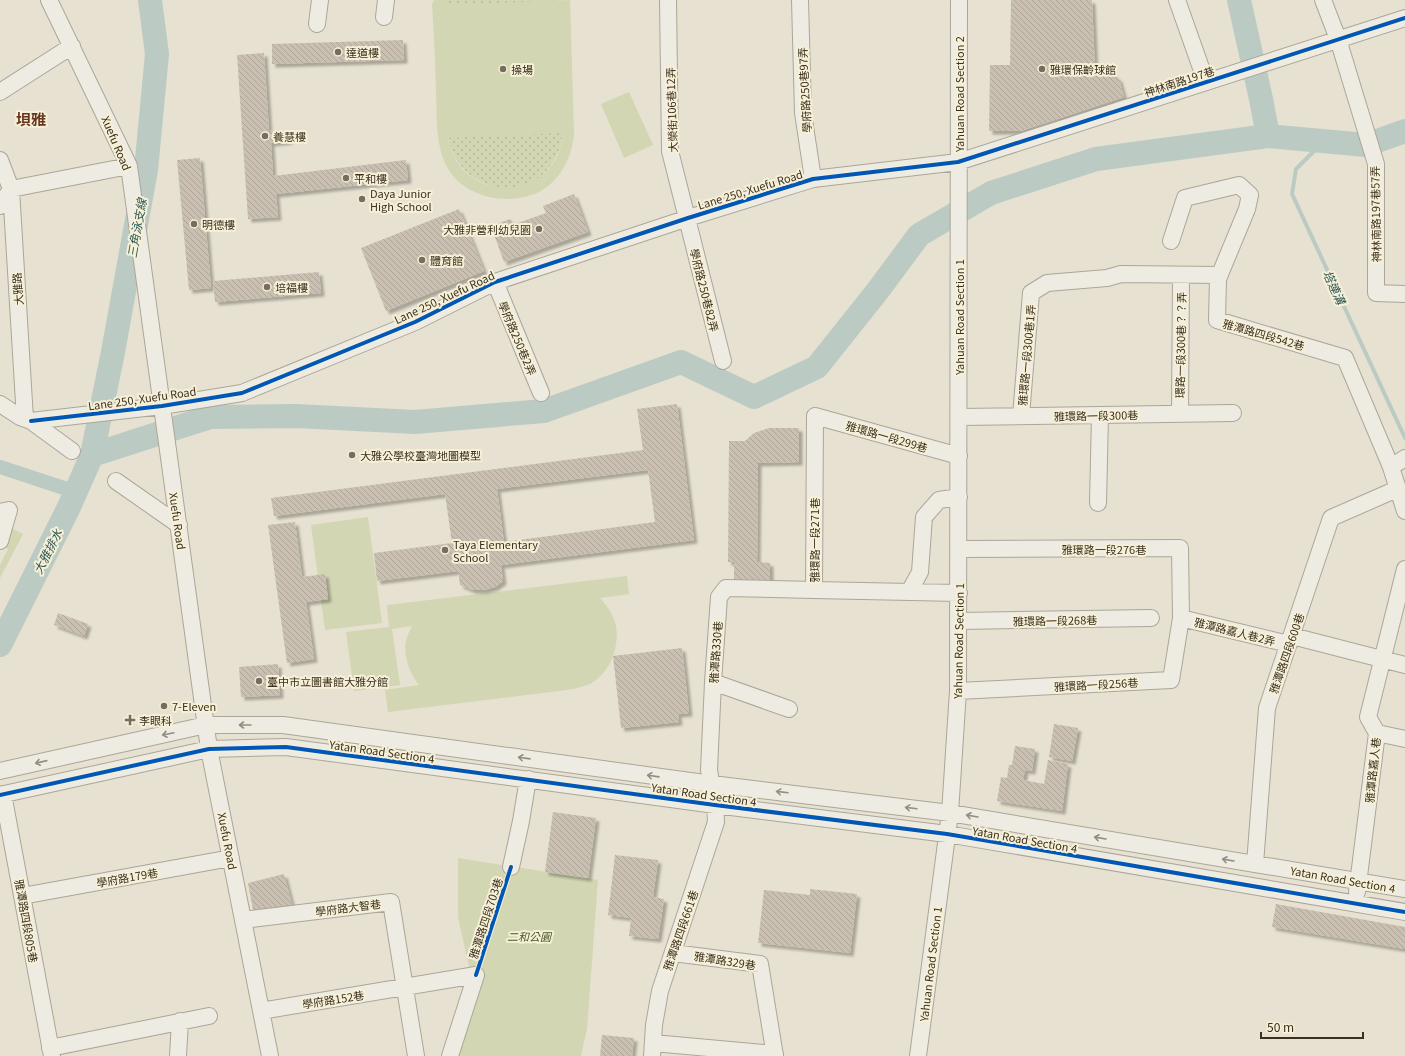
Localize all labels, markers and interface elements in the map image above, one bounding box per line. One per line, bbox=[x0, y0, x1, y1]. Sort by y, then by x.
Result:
street label: Yahuan Road Section 2 bbox=[951, 36, 967, 153]
place label: 達道樓 bbox=[346, 44, 379, 60]
marker: 達道樓 bbox=[333, 47, 343, 57]
street label: 學府路250巷97弄 bbox=[794, 47, 814, 133]
place label: 操場 bbox=[511, 61, 533, 77]
place label: 雅環保齡球館 bbox=[1050, 61, 1116, 77]
street label: 神林南路197巷 bbox=[1142, 62, 1216, 100]
marker: 操場 bbox=[498, 64, 508, 74]
marker: 雅環保齡球館 bbox=[1037, 64, 1047, 74]
street label: 大榮街106巷12弄 bbox=[662, 67, 680, 153]
district label: 垻雅 bbox=[16, 108, 46, 129]
street label: Xuefu Road bbox=[98, 113, 136, 173]
place label: 養慧樓 bbox=[273, 128, 306, 144]
marker: 養慧樓 bbox=[260, 131, 270, 141]
street label: Lane 250, Xuefu Road bbox=[695, 165, 805, 213]
street label: 神林南路197巷57弄 bbox=[1366, 166, 1384, 262]
place label: 平和樓 bbox=[354, 170, 387, 186]
marker: 平和樓 bbox=[341, 173, 351, 183]
place label: Daya Junior High School bbox=[370, 185, 432, 214]
marker: Daya Junior High School bbox=[357, 194, 367, 204]
water label: 三角泳支線 bbox=[122, 195, 150, 259]
place label: 明德樓 bbox=[202, 216, 235, 232]
marker: 明德樓 bbox=[189, 219, 199, 229]
place label: 大雅非營利幼兒園 bbox=[443, 221, 531, 237]
marker: 大雅非營利幼兒園 bbox=[534, 224, 544, 234]
street label: 學府路250巷82弄 bbox=[687, 247, 723, 333]
place label: 體育館 bbox=[430, 252, 463, 268]
marker: 體育館 bbox=[417, 255, 427, 265]
street label: Yahuan Road Section 1 bbox=[951, 259, 967, 376]
street label: Lane 250, Xuefu Road bbox=[391, 267, 497, 327]
water label: 塔連溝 bbox=[1320, 267, 1351, 309]
street label: 大雅路 bbox=[8, 272, 26, 306]
place label: 培福樓 bbox=[275, 279, 308, 295]
marker: 培福樓 bbox=[262, 282, 272, 292]
street label: 環路一段300巷？？弄 bbox=[1171, 292, 1189, 398]
street label: 學府路250巷2弄 bbox=[495, 298, 541, 378]
street label: 雅環路一段300巷1弄 bbox=[1014, 304, 1038, 406]
street label: 雅潭路四段542巷 bbox=[1221, 315, 1307, 353]
street label: Lane 250, Xuefu Road bbox=[87, 382, 197, 414]
street label: 雅環路一段300巷 bbox=[1054, 406, 1138, 424]
street label: 雅環路一段299巷 bbox=[844, 417, 930, 455]
place label: 大雅公學校臺灣地圖模型 bbox=[360, 447, 481, 463]
marker: 大雅公學校臺灣地圖模型 bbox=[347, 450, 357, 460]
street label: Xuefu Road bbox=[166, 491, 190, 551]
street label: 雅環路一段271巷 bbox=[806, 498, 822, 582]
water label: 大雅排水 bbox=[29, 525, 66, 576]
place label: Taya Elementary School bbox=[453, 536, 538, 565]
street label: 雅環路一段276巷 bbox=[1062, 541, 1146, 557]
marker: Taya Elementary School bbox=[440, 545, 450, 555]
street label: Yahuan Road Section 1 bbox=[949, 583, 967, 700]
street label: 雅環路一段268巷 bbox=[1013, 611, 1097, 629]
street label: 雅潭路四段600巷 bbox=[1265, 611, 1307, 695]
street label: 雅潭路嘉人巷2弄 bbox=[1193, 613, 1277, 649]
street label: 雅潭路330巷 bbox=[705, 620, 725, 684]
place label: 臺中市立圖書館大雅分館 bbox=[267, 673, 388, 689]
street label: 雅環路一段256巷 bbox=[1053, 674, 1139, 694]
marker: 臺中市立圖書館大雅分館 bbox=[254, 676, 264, 686]
place label: 7-Eleven bbox=[172, 698, 216, 714]
marker: 7-Eleven bbox=[159, 701, 169, 711]
place label: 李眼科 bbox=[139, 712, 172, 728]
marker: 李眼科 bbox=[124, 714, 136, 726]
one-way arrow bbox=[239, 721, 252, 729]
one-way arrow bbox=[162, 730, 175, 738]
street label: Yatan Road Section 4 bbox=[327, 736, 436, 766]
street label: 雅潭路嘉人巷 bbox=[1361, 736, 1383, 804]
one-way arrow bbox=[518, 754, 531, 762]
one-way arrow bbox=[35, 758, 48, 766]
one-way arrow bbox=[647, 772, 660, 780]
street label: Yatan Road Section 4 bbox=[649, 779, 758, 809]
one-way arrow bbox=[776, 788, 789, 796]
one-way arrow bbox=[905, 804, 918, 812]
street label: Xuefu Road bbox=[215, 811, 241, 871]
one-way arrow bbox=[966, 812, 979, 820]
street label: Yatan Road Section 4 bbox=[970, 822, 1079, 856]
one-way arrow bbox=[1094, 834, 1107, 842]
one-way arrow bbox=[1222, 855, 1235, 863]
street label: Yatan Road Section 4 bbox=[1288, 862, 1397, 896]
street label: 學府路179巷 bbox=[95, 864, 159, 890]
street label: 雅潭路四段703巷 bbox=[464, 875, 506, 961]
street label: 雅潭路四段805巷 bbox=[12, 878, 42, 964]
street label: 雅潭路四段661巷 bbox=[659, 888, 701, 972]
street label: 學府路大智巷 bbox=[314, 895, 382, 919]
street label: Yahuan Road Section 1 bbox=[915, 906, 945, 1023]
park label: 二和公園 bbox=[507, 928, 553, 944]
street label: 雅潭路329巷 bbox=[693, 947, 757, 973]
street label: 學府路152巷 bbox=[301, 986, 365, 1012]
scale bar bbox=[1261, 1014, 1363, 1040]
text: 50 m bbox=[1267, 1018, 1294, 1035]

